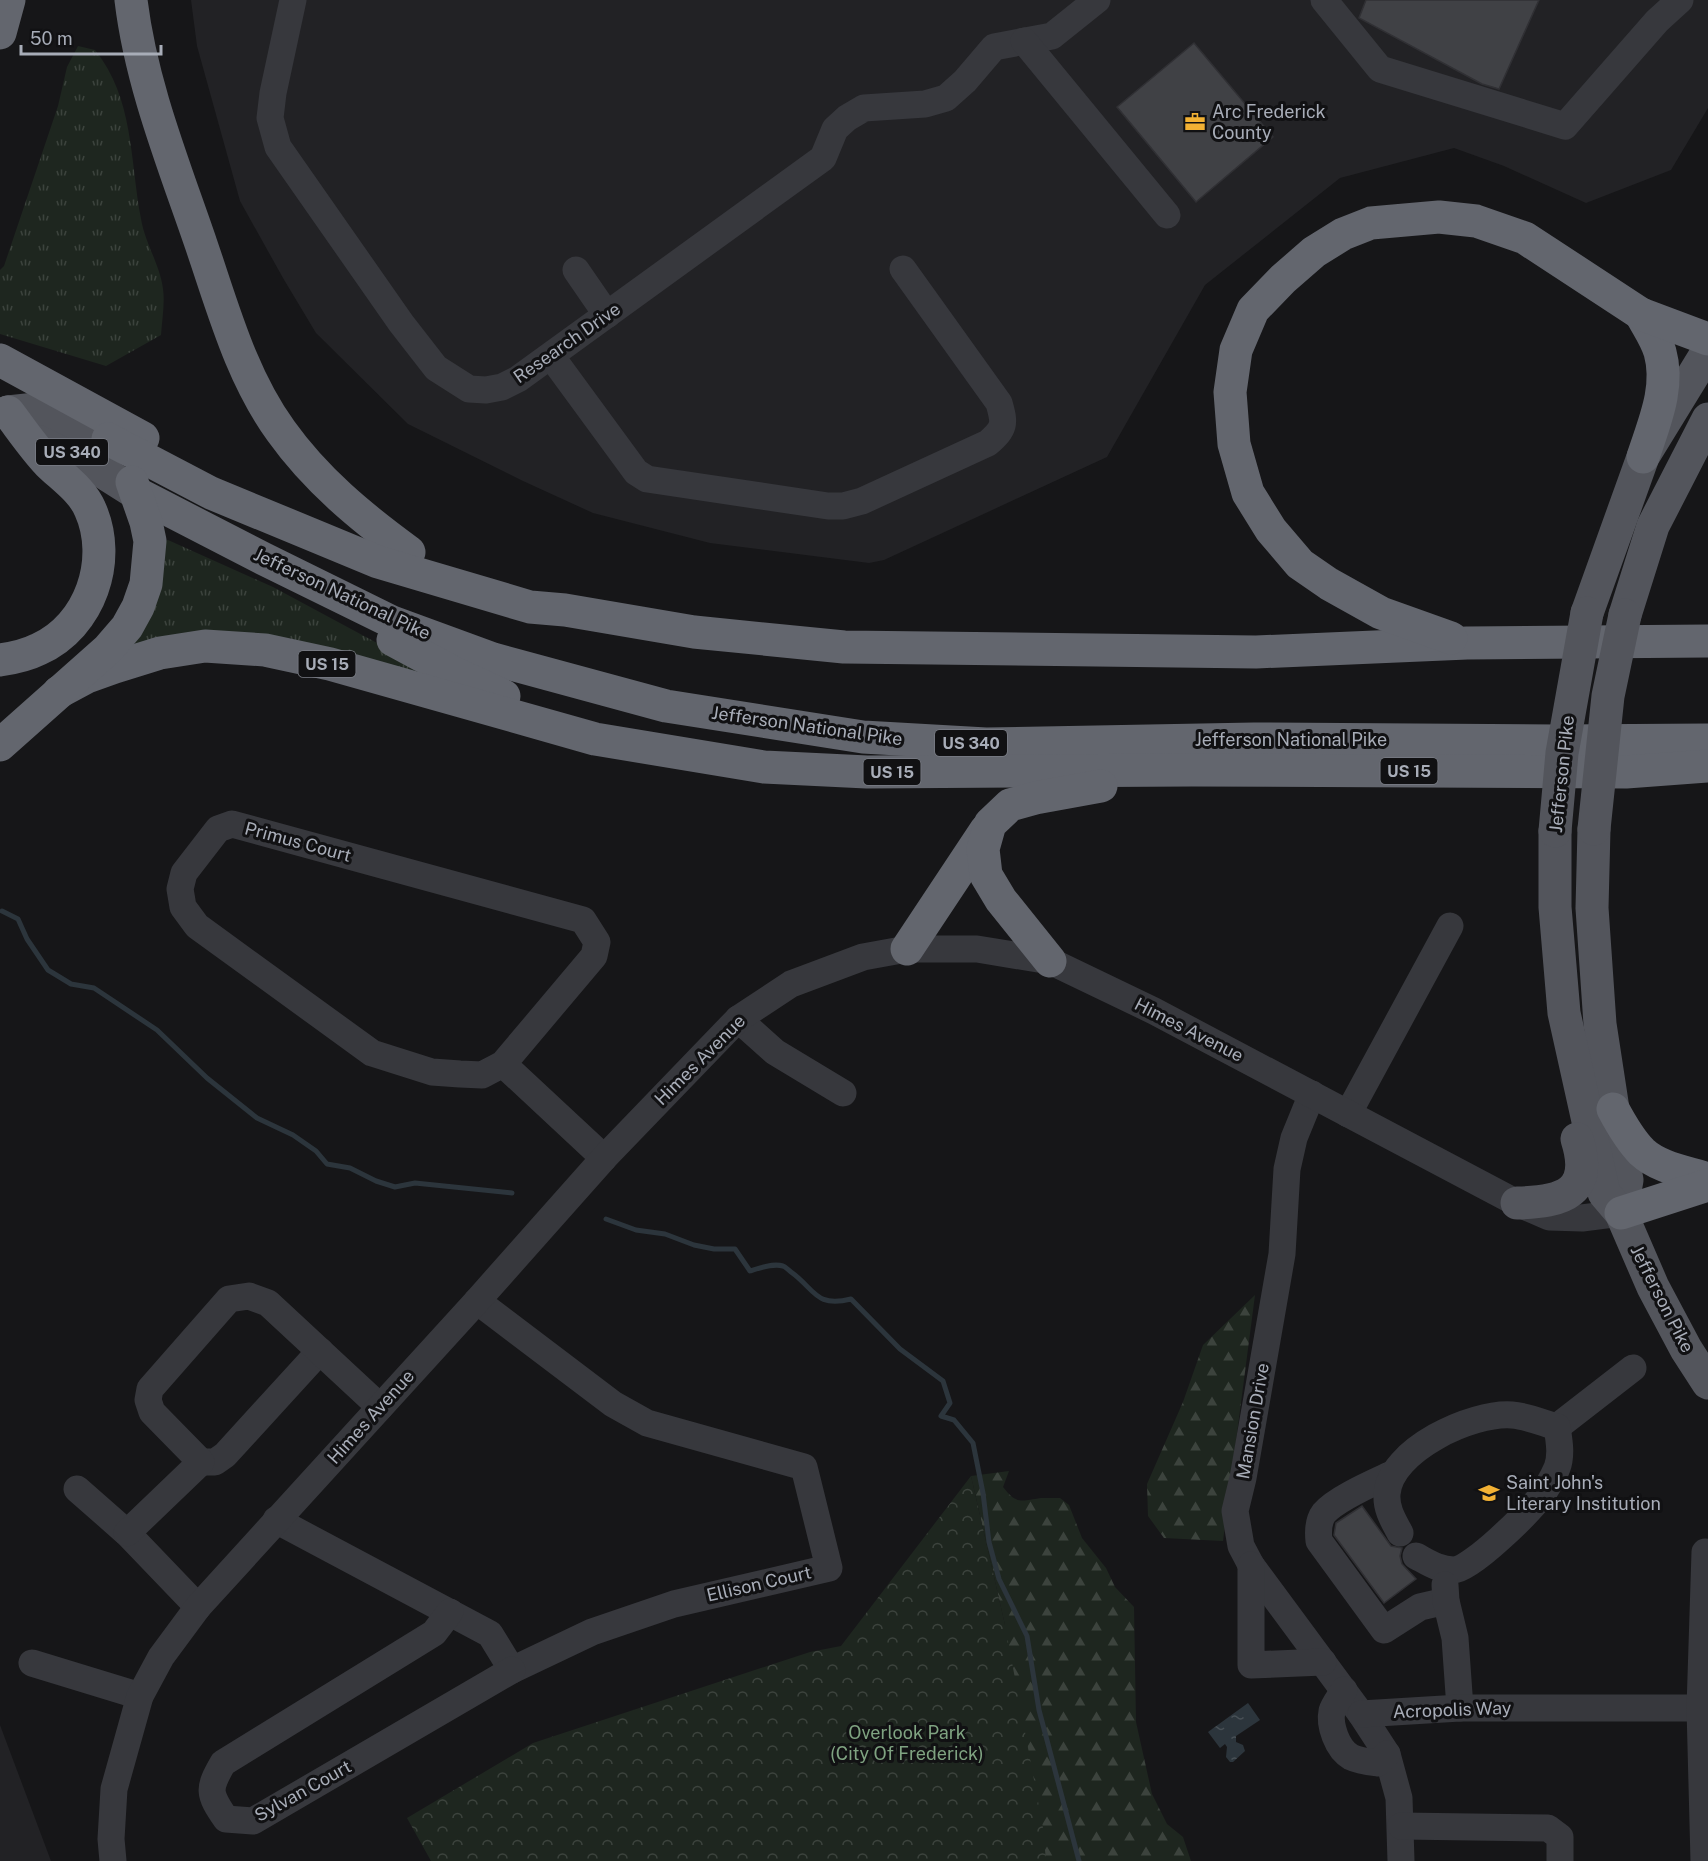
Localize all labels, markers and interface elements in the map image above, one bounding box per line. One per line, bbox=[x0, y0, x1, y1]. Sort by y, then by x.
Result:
scale bar bbox=[21, 18, 160, 56]
text: 50 m bbox=[30, 28, 73, 49]
place label: Arc Frederick County bbox=[1212, 101, 1326, 143]
office icon: Arc Frederick County bbox=[1183, 110, 1207, 134]
street label: Research Drive bbox=[509, 298, 624, 387]
road number: US 340 bbox=[36, 439, 108, 465]
street label: Jefferson National Pike bbox=[251, 543, 434, 644]
road number: US 15 bbox=[298, 651, 356, 677]
street label: Jefferson National Pike bbox=[710, 702, 904, 749]
street label: Jefferson Pike bbox=[1545, 714, 1578, 834]
street label: Jefferson National Pike bbox=[1195, 729, 1387, 750]
road number: US 340 bbox=[935, 730, 1007, 756]
road number: US 15 bbox=[1380, 758, 1438, 784]
road number: US 15 bbox=[864, 759, 920, 785]
street label: Primus Court bbox=[243, 817, 354, 866]
street label: Himes Avenue bbox=[1131, 993, 1247, 1066]
street label: Himes Avenue bbox=[650, 1010, 749, 1109]
street label: Jefferson Pike bbox=[1626, 1242, 1699, 1356]
street label: Mansion Drive bbox=[1232, 1361, 1273, 1481]
street label: Himes Avenue bbox=[323, 1365, 418, 1468]
place label: Saint John's Literary Institution bbox=[1506, 1472, 1661, 1514]
school or university icon: Saint John's Literary Institution bbox=[1477, 1481, 1501, 1505]
street label: Ellison Court bbox=[704, 1561, 813, 1606]
street label: Acropolis Way bbox=[1392, 1697, 1512, 1722]
park label: Overlook Park (City Of Frederick) bbox=[830, 1722, 984, 1764]
street label: Sylvan Court bbox=[251, 1755, 355, 1826]

